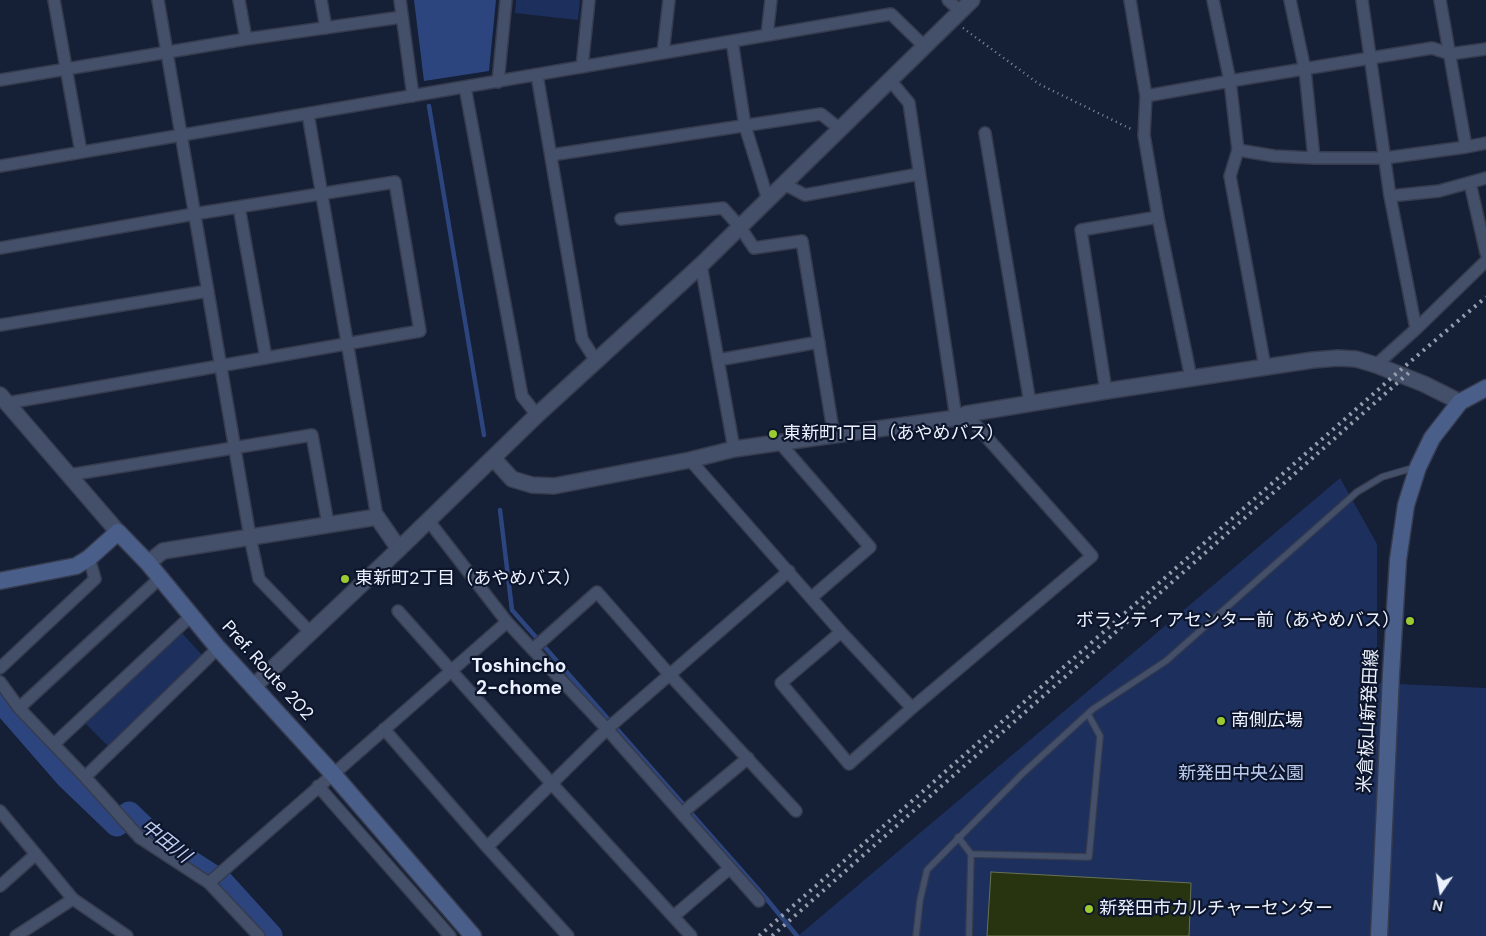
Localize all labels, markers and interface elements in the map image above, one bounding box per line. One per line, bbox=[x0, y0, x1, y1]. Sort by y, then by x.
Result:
place label: 東新町1丁目（あやめバス） bbox=[783, 423, 1005, 445]
marker: 東新町1丁目（あやめバス） bbox=[767, 428, 779, 440]
place label: 東新町2丁目（あやめバス） bbox=[355, 568, 581, 590]
marker: 東新町2丁目（あやめバス） bbox=[339, 573, 351, 585]
place label: ボランティアセンター前（あやめバス） bbox=[1076, 610, 1400, 632]
marker: ボランティアセンター前（あやめバス） bbox=[1404, 615, 1416, 627]
street label: Pref. Route 202 bbox=[217, 617, 317, 725]
street label: 米倉板山新発田線 bbox=[1354, 649, 1384, 793]
district label: Toshincho 2-chome bbox=[472, 656, 566, 700]
place label: 南側広場 bbox=[1231, 710, 1303, 732]
marker: 南側広場 bbox=[1215, 715, 1227, 727]
park label: 新発田中央公園 bbox=[1178, 763, 1304, 785]
water label: 中田川 bbox=[136, 815, 194, 869]
north arrow bbox=[1416, 866, 1466, 916]
text: N bbox=[1431, 896, 1445, 916]
place label: 新発田市カルチャーセンター bbox=[1099, 898, 1333, 920]
marker: 新発田市カルチャーセンター bbox=[1083, 903, 1095, 915]

